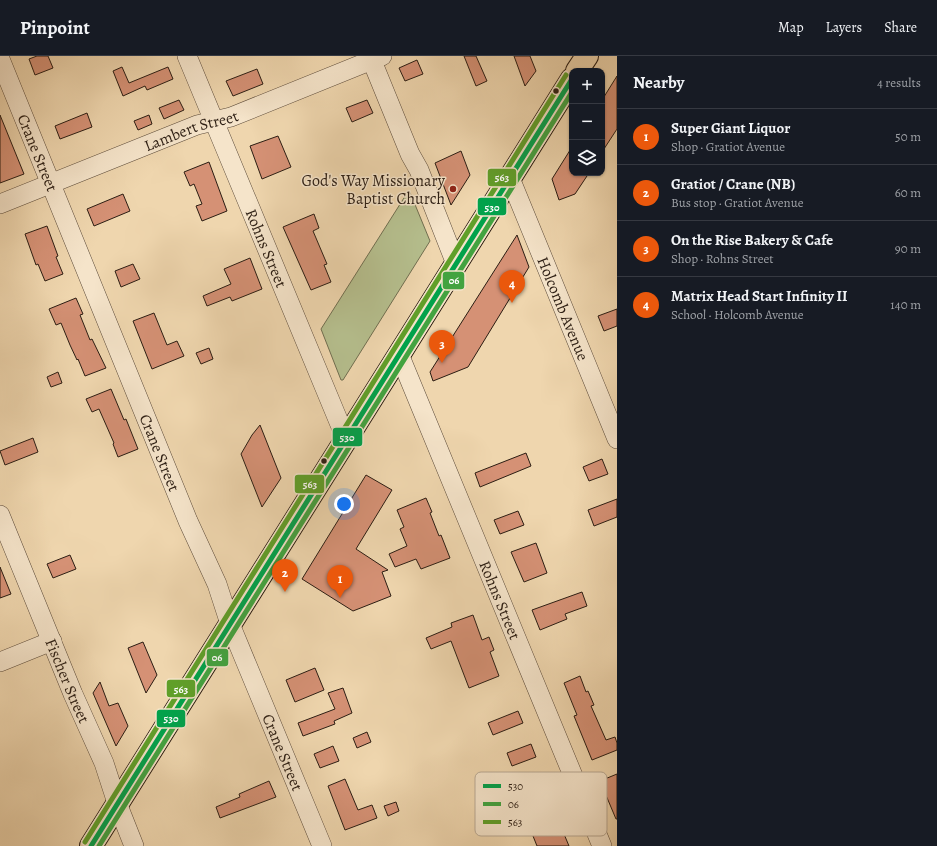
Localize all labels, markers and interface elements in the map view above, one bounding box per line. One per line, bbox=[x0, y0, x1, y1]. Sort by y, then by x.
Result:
text: Pinpoint bbox=[20, 15, 90, 41]
text: Map bbox=[778, 18, 804, 37]
text: Layers bbox=[826, 18, 862, 37]
text: Share bbox=[884, 18, 917, 37]
map controls bbox=[569, 68, 605, 176]
button: + bbox=[569, 68, 605, 104]
text: Nearby bbox=[633, 71, 684, 94]
text: 4 results bbox=[877, 74, 921, 91]
unlabelled marker bbox=[551, 86, 561, 96]
button: − bbox=[569, 104, 605, 140]
street label: Lambert Street bbox=[141, 105, 242, 157]
street label: Crane Street bbox=[12, 111, 63, 195]
text: Super Giant Liquor bbox=[671, 118, 790, 138]
text: 1 bbox=[644, 128, 648, 145]
text: 50 m bbox=[895, 128, 921, 145]
text: Shop · Gratiot Avenue bbox=[671, 138, 785, 155]
button: layers bbox=[569, 140, 605, 176]
line badge: 563 bbox=[487, 168, 517, 187]
place label: God's Way Missionary Baptist Church bbox=[302, 170, 446, 210]
text: 563 bbox=[495, 170, 510, 185]
text: Gratiot / Crane (NB) bbox=[671, 174, 795, 194]
marker: God's Way Missionary Baptist Church bbox=[448, 184, 458, 194]
text: 2 bbox=[643, 184, 649, 201]
text: 60 m bbox=[895, 184, 921, 201]
text: Bus stop · Gratiot Avenue bbox=[671, 194, 804, 211]
line badge: 530 bbox=[477, 197, 507, 216]
text: 530 bbox=[485, 200, 500, 215]
street label: Rohns Street bbox=[240, 206, 292, 291]
text: On the Rise Bakery & Cafe bbox=[671, 230, 833, 250]
text: 3 bbox=[643, 240, 649, 257]
text: 90 m bbox=[895, 240, 921, 257]
text: Shop · Rohns Street bbox=[671, 250, 774, 267]
street label: Holcomb Avenue bbox=[531, 254, 594, 364]
pin: 4 bbox=[499, 270, 525, 303]
line badge: 06 bbox=[442, 271, 465, 290]
text: 06 bbox=[449, 273, 459, 288]
text: Matrix Head Start Infinity II bbox=[671, 286, 848, 306]
text: 4 bbox=[643, 296, 649, 313]
text: 140 m bbox=[890, 296, 921, 313]
text: School · Holcomb Avenue bbox=[671, 306, 804, 323]
pin: 3 bbox=[429, 330, 455, 363]
street label: Crane Street bbox=[134, 411, 185, 495]
line badge: 530 bbox=[332, 427, 363, 447]
text: 530 bbox=[340, 430, 355, 445]
unlabelled marker bbox=[319, 456, 329, 466]
line badge: 563 bbox=[294, 474, 325, 494]
text: 563 bbox=[303, 477, 318, 492]
your location bbox=[334, 494, 354, 514]
street label: Rohns Street bbox=[473, 557, 526, 643]
pin: 2 bbox=[272, 559, 298, 592]
pin: 1 bbox=[327, 565, 353, 598]
street label: Fischer Street bbox=[39, 635, 95, 727]
line badge: 06 bbox=[206, 648, 229, 667]
text: 06 bbox=[212, 650, 222, 665]
line badge: 563 bbox=[166, 679, 196, 698]
text: 563 bbox=[174, 682, 189, 697]
line badge: 530 bbox=[156, 709, 186, 728]
text: 530 bbox=[164, 711, 179, 726]
street label: Crane Street bbox=[256, 711, 308, 795]
legend bbox=[475, 772, 607, 836]
text: 530 bbox=[508, 779, 523, 794]
text: 06 bbox=[508, 797, 519, 812]
text: 563 bbox=[508, 815, 522, 830]

